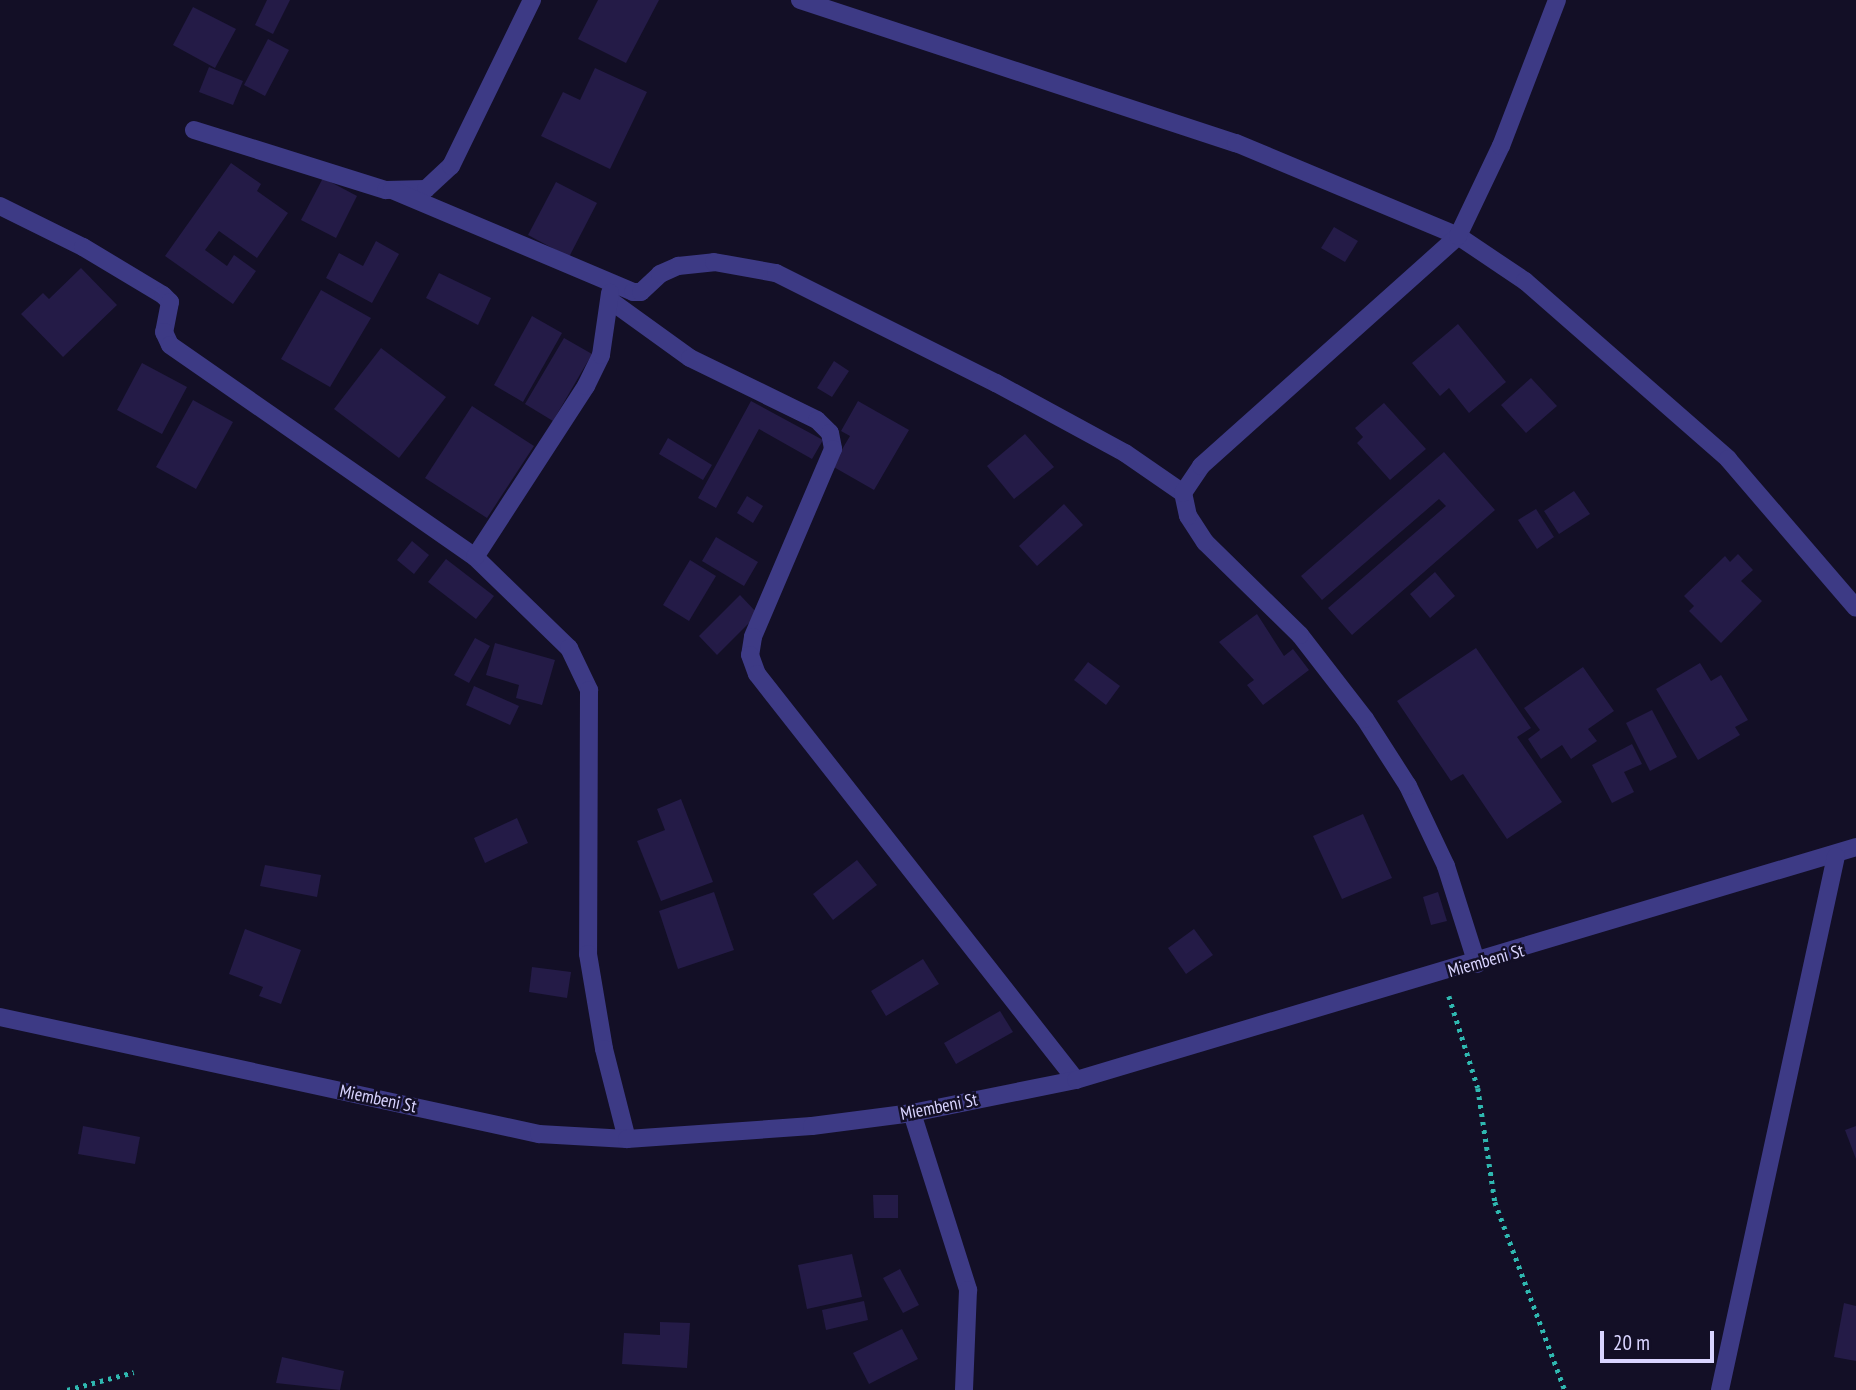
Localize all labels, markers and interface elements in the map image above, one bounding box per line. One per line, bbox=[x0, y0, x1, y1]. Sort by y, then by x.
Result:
street label: Miembeni St bbox=[1446, 940, 1526, 982]
street label: Miembeni St bbox=[338, 1080, 418, 1118]
street label: Miembeni St bbox=[899, 1089, 979, 1125]
scale bar bbox=[1604, 1316, 1718, 1360]
text: 20 m bbox=[1613, 1329, 1650, 1356]

